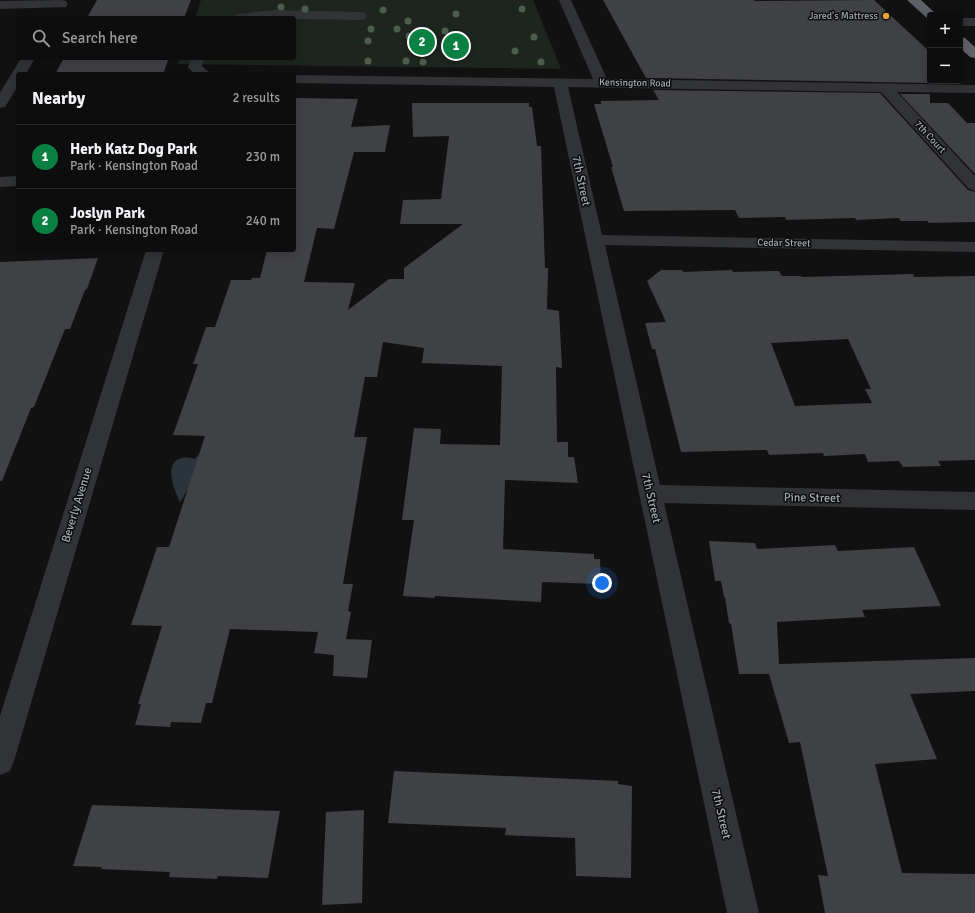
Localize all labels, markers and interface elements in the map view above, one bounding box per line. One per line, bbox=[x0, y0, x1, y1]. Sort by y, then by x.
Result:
place label: Jared's Mattress bbox=[809, 10, 879, 22]
marker: Jared's Mattress bbox=[881, 11, 891, 21]
map controls bbox=[927, 12, 963, 84]
button: + bbox=[927, 12, 963, 48]
search box bbox=[16, 16, 296, 60]
icon: search bbox=[30, 27, 52, 49]
pin: 2 bbox=[409, 27, 435, 57]
text: Search here bbox=[62, 29, 138, 47]
pin: 1 bbox=[443, 31, 469, 61]
button: − bbox=[927, 48, 963, 84]
street label: Kensington Road bbox=[599, 76, 671, 90]
text: Nearby bbox=[32, 88, 85, 109]
text: 2 results bbox=[232, 90, 280, 106]
street label: 7th Court bbox=[912, 118, 949, 156]
text: Herb Katz Dog Park bbox=[70, 140, 197, 158]
text: 1 bbox=[41, 149, 49, 165]
text: 230 m bbox=[246, 149, 280, 165]
street label: 7th Street bbox=[568, 154, 594, 208]
text: Park · Kensington Road bbox=[70, 158, 198, 174]
text: Joslyn Park bbox=[70, 204, 145, 222]
text: 2 bbox=[41, 213, 49, 229]
text: 240 m bbox=[246, 213, 280, 229]
text: Park · Kensington Road bbox=[70, 222, 198, 238]
street label: Cedar Street bbox=[757, 237, 811, 249]
street label: Beverly Avenue bbox=[58, 466, 96, 544]
street label: 7th Street bbox=[638, 471, 664, 525]
street label: Pine Street bbox=[784, 490, 840, 506]
your location bbox=[592, 573, 612, 593]
street label: 7th Street bbox=[708, 787, 734, 841]

